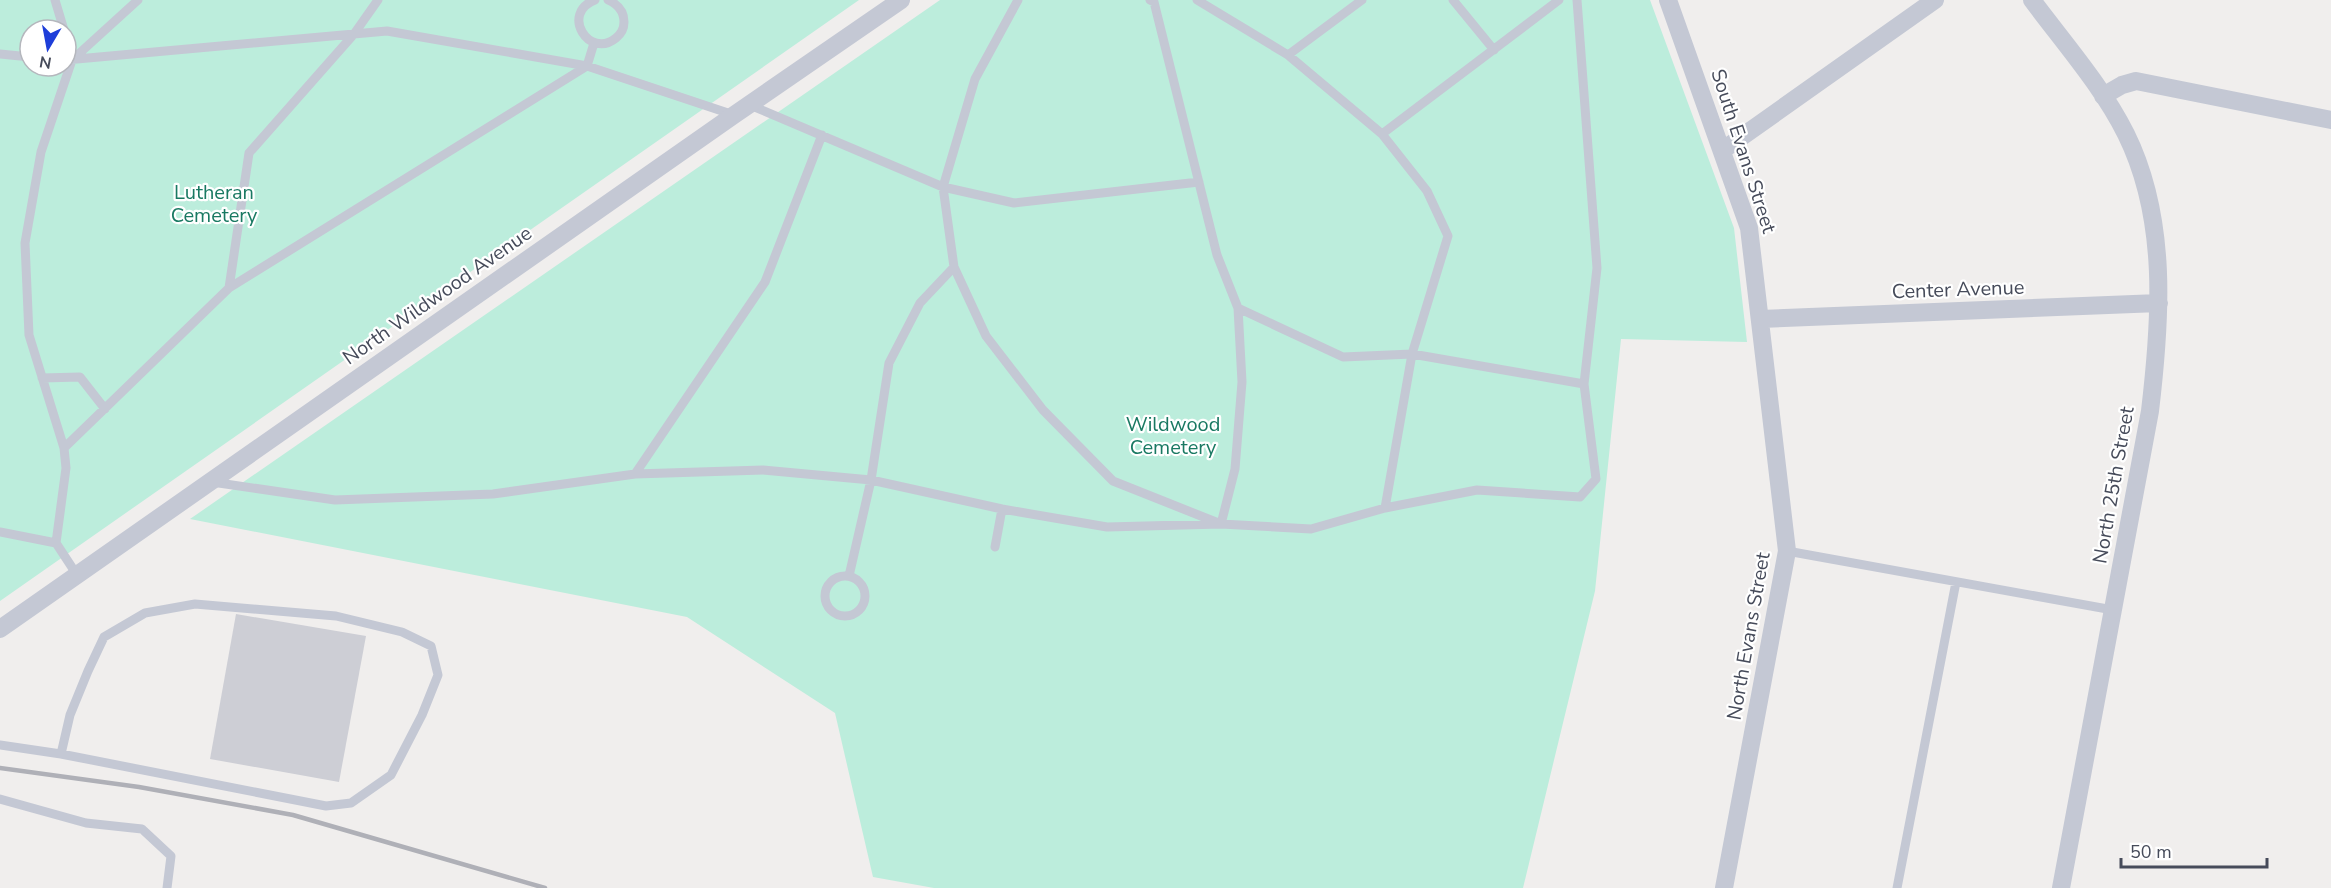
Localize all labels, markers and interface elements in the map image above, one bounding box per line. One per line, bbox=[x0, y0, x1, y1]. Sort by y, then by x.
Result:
north arrow bbox=[18, 18, 78, 78]
text: N bbox=[38, 50, 53, 74]
street label: South Evans Street bbox=[1704, 66, 1783, 238]
park label: Lutheran Cemetery bbox=[171, 179, 258, 229]
street label: North Wildwood Avenue bbox=[337, 220, 537, 371]
street label: Center Avenue bbox=[1891, 274, 2025, 305]
street label: North 25th Street bbox=[2086, 403, 2141, 566]
park label: Wildwood Cemetery bbox=[1126, 411, 1220, 461]
street label: North Evans Street bbox=[1720, 549, 1777, 722]
scale bar bbox=[2121, 831, 2266, 869]
text: 50 m bbox=[2130, 840, 2172, 864]

